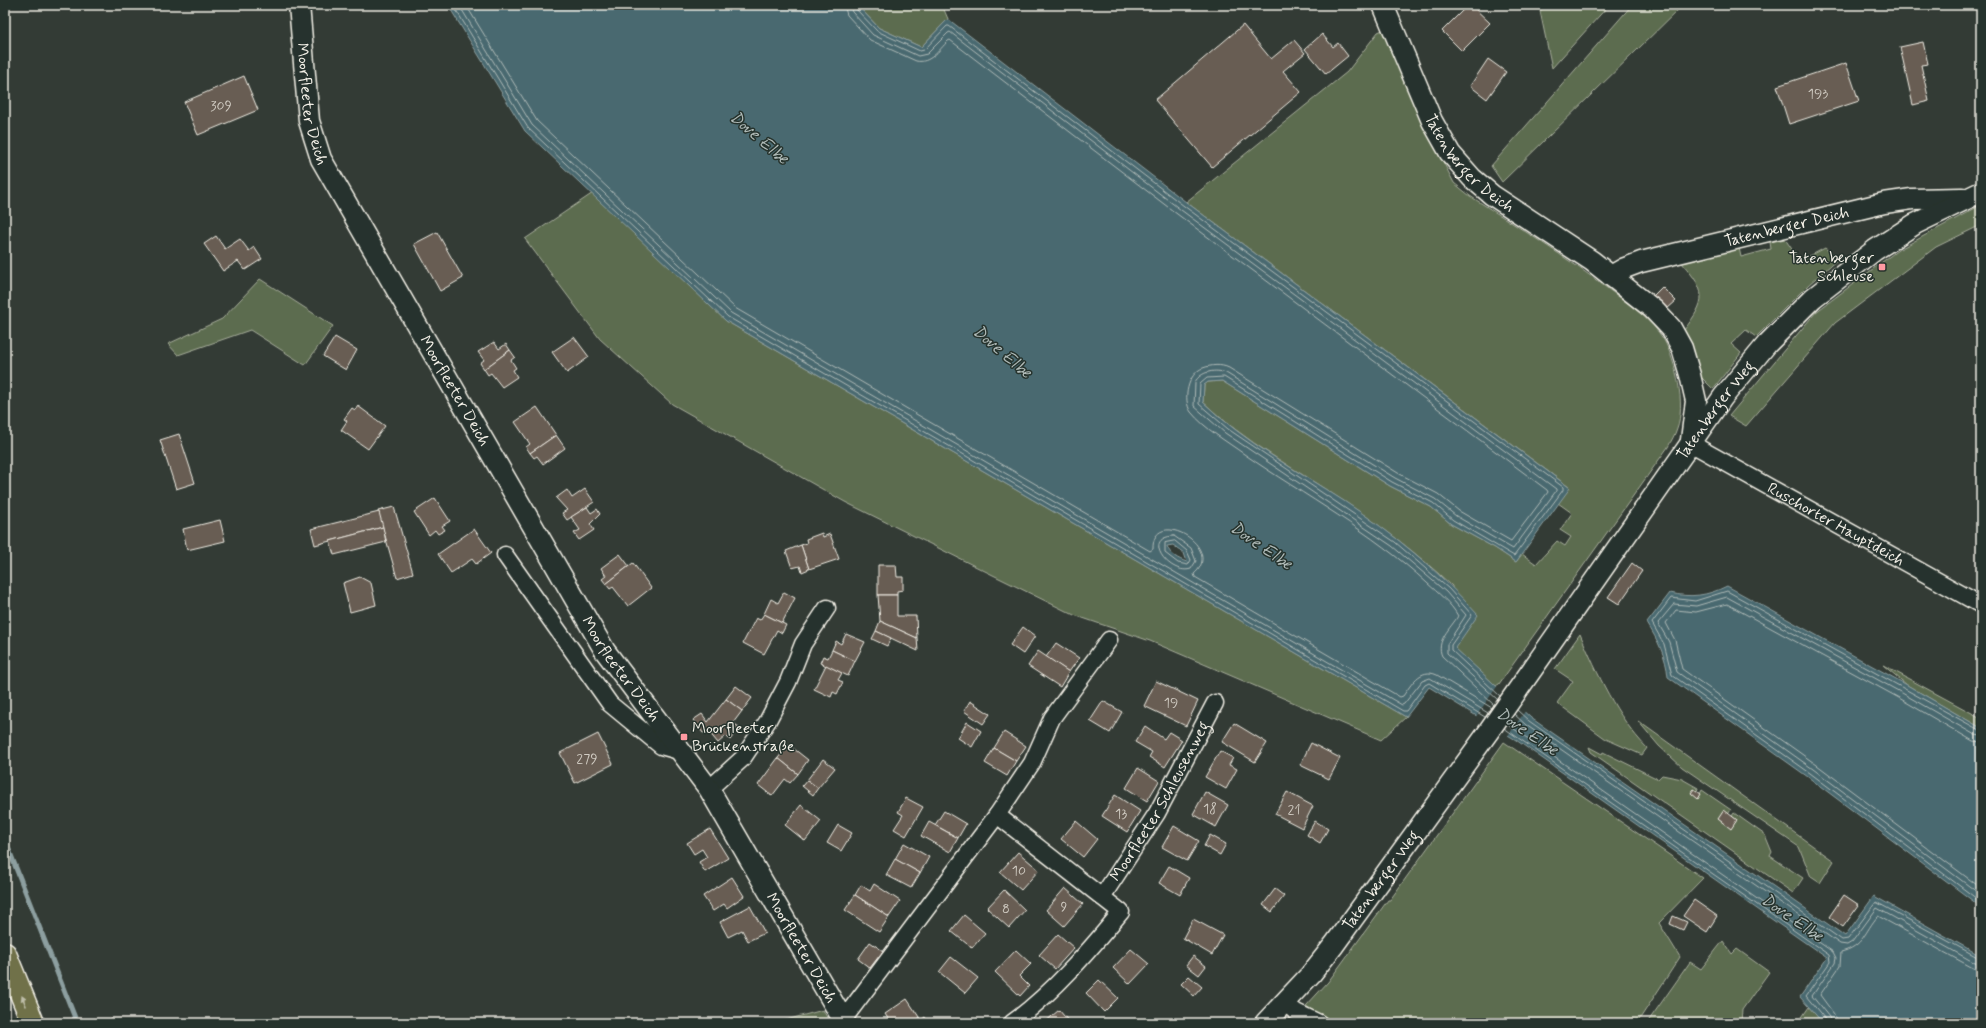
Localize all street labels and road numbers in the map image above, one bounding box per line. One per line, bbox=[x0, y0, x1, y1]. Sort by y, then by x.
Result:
street label: Moorfleeter Deich bbox=[292, 42, 333, 168]
street label: Tatenberger Deich bbox=[1420, 111, 1518, 217]
street label: Tatenberger Deich bbox=[1722, 201, 1851, 252]
street label: Moorfleeter Deich bbox=[415, 332, 495, 450]
street label: Tatenberger Weg bbox=[1671, 356, 1760, 464]
street label: Ruschorter Hauptdeich bbox=[1763, 478, 1908, 571]
street label: Moorfleeter Deich bbox=[577, 612, 665, 726]
street label: Moorfleeter Schleusenweg bbox=[1105, 717, 1215, 885]
street label: Tatenberger Weg bbox=[1337, 826, 1425, 935]
street label: Moorfleeter Deich bbox=[761, 889, 842, 1007]

